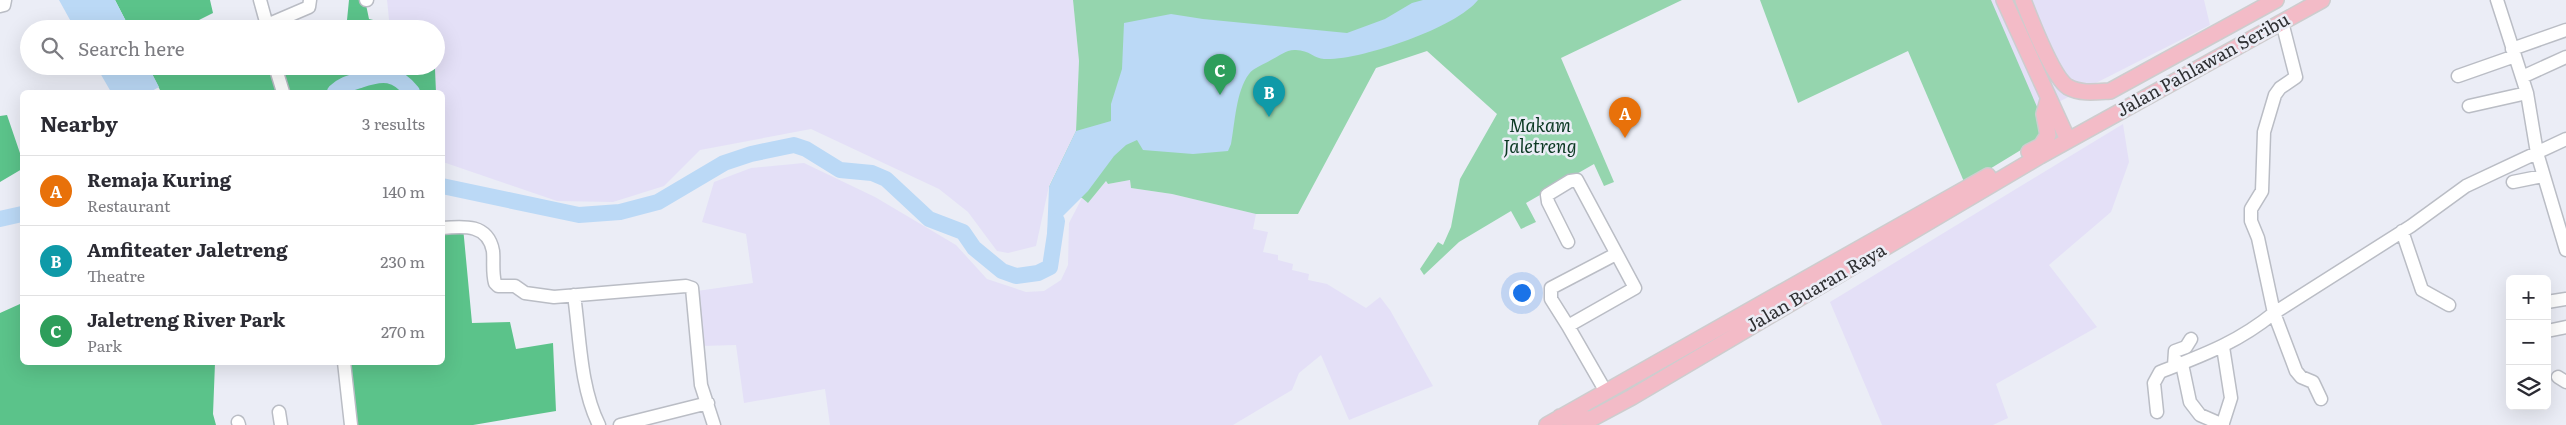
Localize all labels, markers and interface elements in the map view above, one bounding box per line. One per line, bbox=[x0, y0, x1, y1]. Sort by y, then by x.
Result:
street label: Jalan Pahlawan Seribu bbox=[2111, 5, 2294, 123]
search box bbox=[20, 20, 445, 75]
icon: search bbox=[38, 34, 66, 62]
text: Search here bbox=[78, 34, 185, 62]
pin: C bbox=[1204, 54, 1236, 95]
pin: B bbox=[1253, 76, 1285, 117]
pin: A bbox=[1609, 97, 1641, 138]
text: Nearby bbox=[40, 107, 118, 138]
text: 3 results bbox=[362, 111, 425, 135]
park label: Makam Jaletreng bbox=[1503, 111, 1577, 159]
text: Remaja Kuring bbox=[87, 165, 231, 193]
text: A bbox=[50, 179, 62, 203]
text: 140 m bbox=[382, 179, 425, 203]
text: Restaurant bbox=[87, 193, 171, 217]
text: Amfiteater Jaletreng bbox=[87, 235, 288, 263]
street label: Jalan Buaran Raya bbox=[1740, 235, 1891, 338]
text: B bbox=[50, 249, 62, 273]
text: 230 m bbox=[380, 249, 425, 273]
text: Theatre bbox=[87, 263, 145, 287]
map controls bbox=[2506, 275, 2551, 410]
button: + bbox=[2506, 275, 2551, 320]
your location bbox=[1509, 280, 1535, 306]
text: Jaletreng River Park bbox=[87, 305, 285, 333]
text: C bbox=[50, 319, 62, 343]
text: 270 m bbox=[381, 319, 425, 343]
button: − bbox=[2506, 320, 2551, 365]
text: Park bbox=[87, 333, 122, 357]
button: layers bbox=[2506, 365, 2551, 410]

